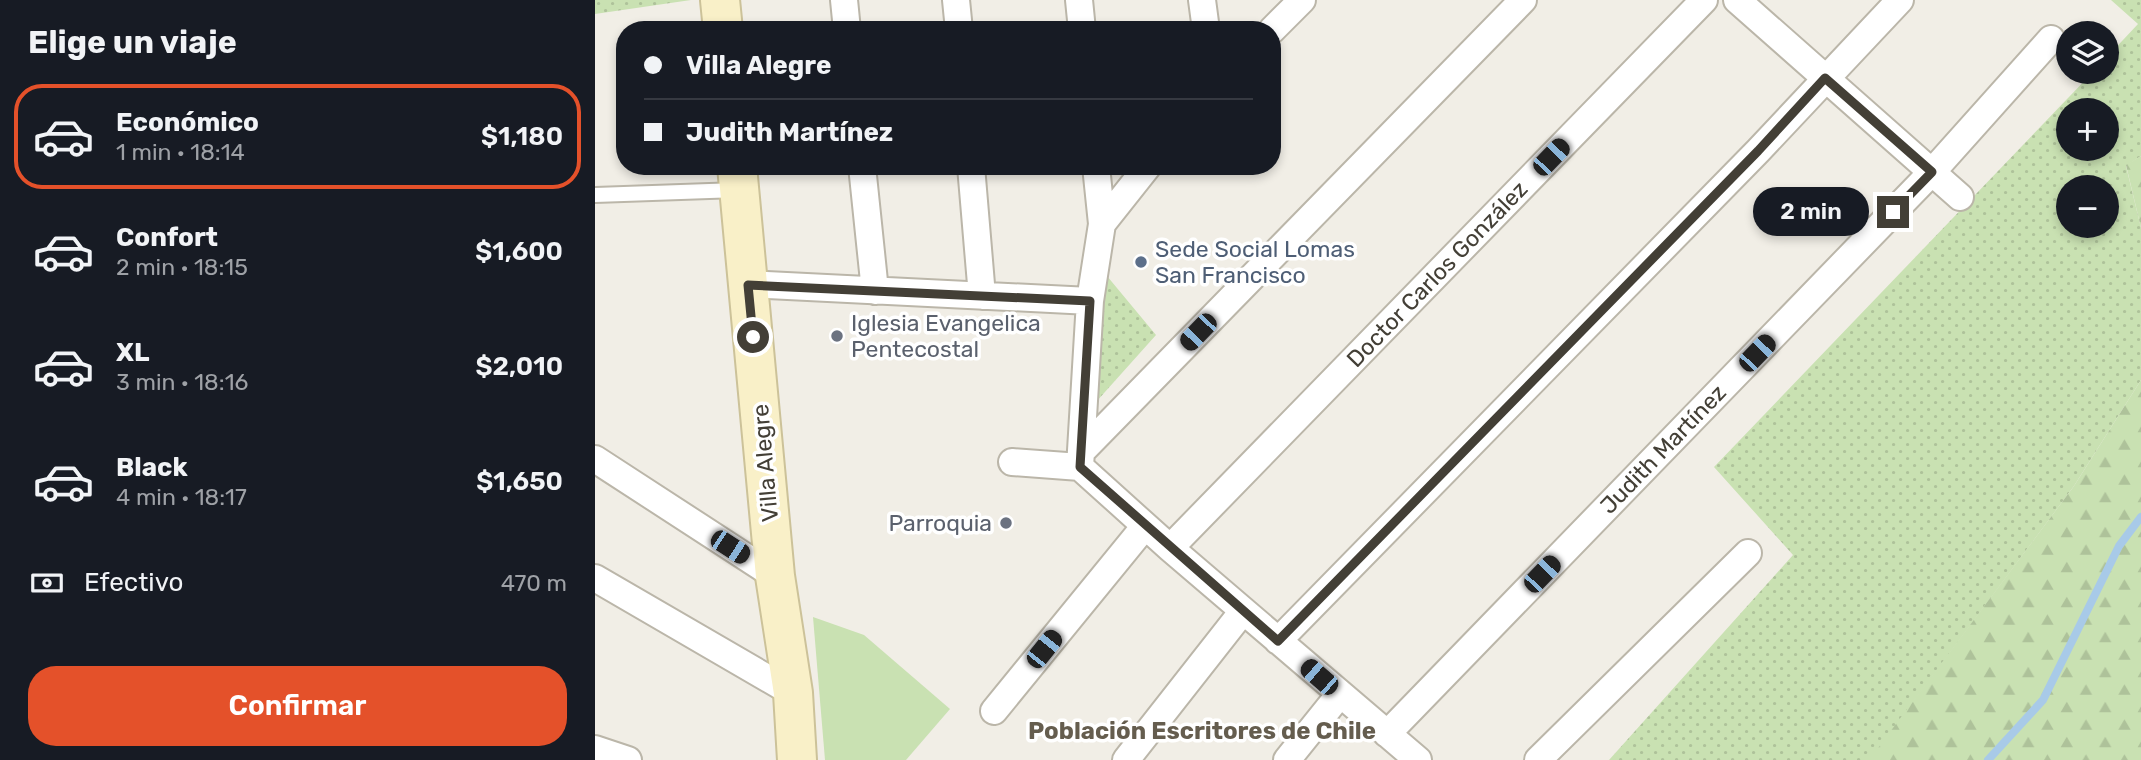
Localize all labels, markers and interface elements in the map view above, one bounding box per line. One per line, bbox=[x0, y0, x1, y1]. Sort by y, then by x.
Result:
map controls bbox=[2056, 21, 2119, 238]
button: layers bbox=[2056, 21, 2119, 84]
text: Elige un viaje bbox=[28, 23, 237, 61]
text: Villa Alegre bbox=[686, 50, 831, 81]
button: + bbox=[2056, 98, 2119, 161]
icon: car bbox=[32, 105, 95, 168]
text: Económico bbox=[116, 107, 259, 138]
text: Judith Martínez bbox=[686, 117, 893, 148]
text: $1,180 bbox=[481, 121, 563, 152]
car bbox=[1529, 135, 1574, 179]
text: 1 min · 18:14 bbox=[116, 138, 245, 166]
street label: Doctor Carlos González bbox=[1341, 175, 1533, 373]
button: − bbox=[2056, 175, 2119, 238]
callout: 2 min bbox=[1753, 188, 1869, 236]
route end bbox=[1877, 196, 1909, 228]
text: 2 min bbox=[1780, 197, 1842, 225]
icon: car bbox=[32, 220, 95, 283]
text: Confort bbox=[116, 222, 218, 253]
place label: Sede Social Lomas San Francisco bbox=[1155, 235, 1355, 289]
text: $1,600 bbox=[475, 236, 563, 267]
text: 2 min · 18:15 bbox=[116, 253, 248, 281]
marker: Sede Social Lomas San Francisco bbox=[1133, 254, 1149, 270]
place label: Iglesia Evangelica Pentecostal bbox=[851, 309, 1041, 363]
car bbox=[1176, 310, 1221, 354]
route start bbox=[737, 321, 769, 353]
marker: Iglesia Evangelica Pentecostal bbox=[829, 328, 845, 344]
car bbox=[1735, 331, 1780, 375]
icon: car bbox=[32, 335, 95, 398]
text: XL bbox=[116, 337, 149, 368]
text: $2,010 bbox=[475, 351, 563, 382]
text: 3 min · 18:16 bbox=[116, 368, 248, 396]
street label: Judith Martínez bbox=[1594, 378, 1732, 520]
street label: Villa Alegre bbox=[746, 403, 784, 523]
icon: car bbox=[32, 450, 95, 513]
text: Black bbox=[116, 452, 188, 483]
text: $1,650 bbox=[476, 466, 563, 497]
text: 4 min · 18:17 bbox=[116, 483, 247, 511]
place label: Parroquia bbox=[888, 509, 992, 537]
marker: Parroquia bbox=[998, 515, 1014, 531]
car bbox=[707, 527, 754, 567]
car bbox=[1520, 552, 1565, 596]
icon: cash bbox=[28, 564, 66, 602]
text: Efectivo bbox=[84, 567, 183, 598]
text: 470 m bbox=[501, 569, 567, 597]
car bbox=[1023, 626, 1066, 672]
car bbox=[1297, 655, 1342, 699]
button: Confirmar bbox=[28, 666, 567, 746]
district label: Población Escritores de Chile bbox=[1028, 717, 1376, 745]

